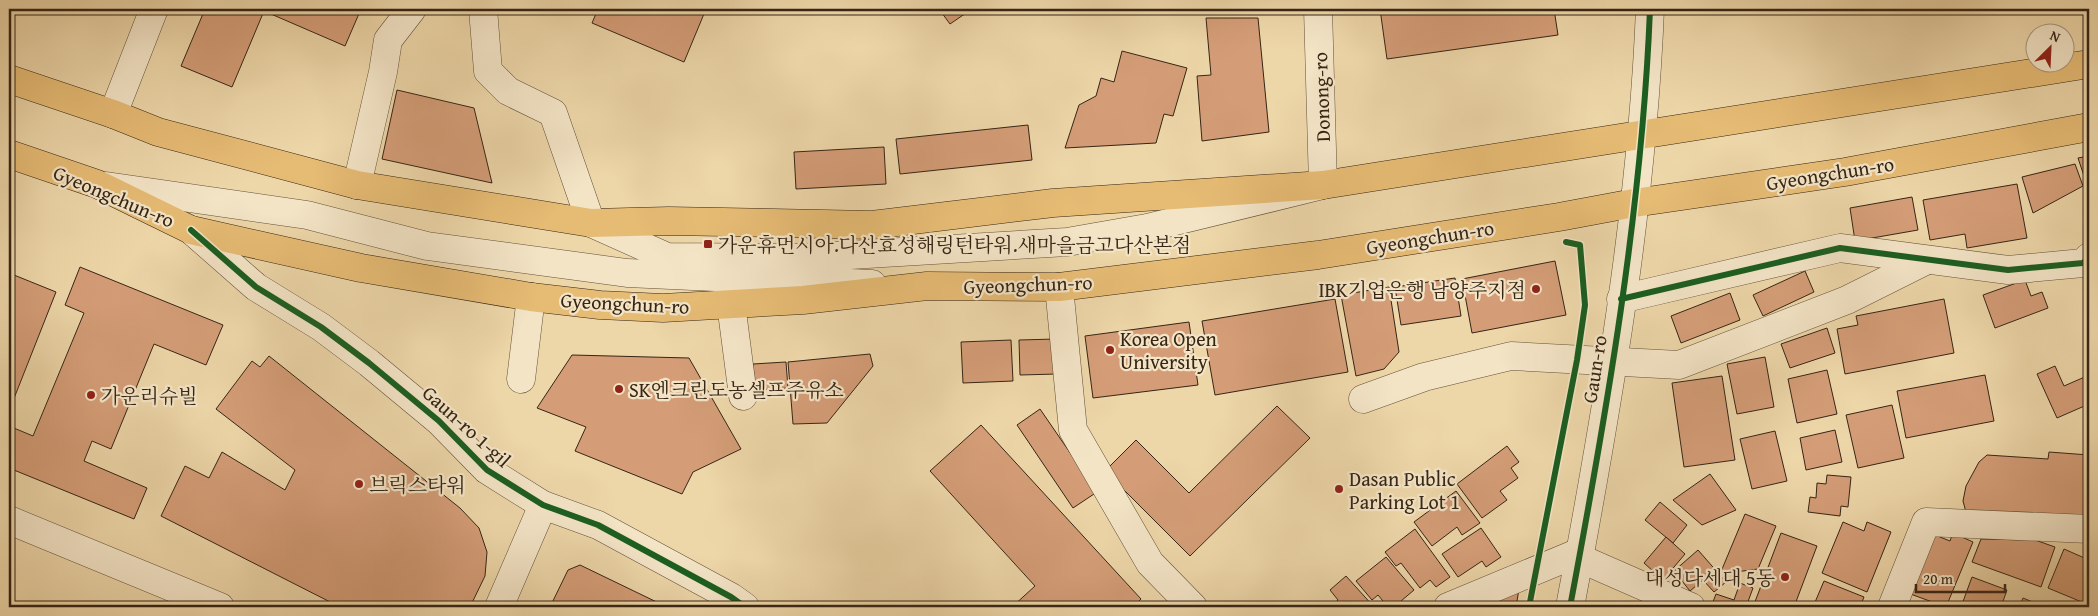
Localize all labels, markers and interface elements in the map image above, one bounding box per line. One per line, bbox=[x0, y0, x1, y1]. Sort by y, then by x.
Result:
north arrow bbox=[2026, 22, 2076, 72]
text: N bbox=[2047, 25, 2064, 47]
street label: Donong-ro bbox=[1305, 52, 1337, 142]
street label: Gyeongchun-ro bbox=[1764, 149, 1896, 197]
street label: Gyeongchun-ro bbox=[49, 157, 179, 235]
street label: Gyeongchun-ro bbox=[1364, 213, 1496, 261]
place label: 가운휴먼시아.다산효성해링턴타워.새마을금고다산본점 bbox=[718, 230, 1191, 259]
marker: 가운휴먼시아.다산효성해링턴타워.새마을금고다산본점 bbox=[702, 238, 714, 250]
street label: Gyeongchun-ro bbox=[963, 267, 1093, 301]
place label: IBK기업은행 남양주지점 bbox=[1318, 275, 1526, 304]
marker: IBK기업은행 남양주지점 bbox=[1530, 283, 1542, 295]
street label: Gyeongchun-ro bbox=[560, 285, 690, 321]
place label: Korea Open University bbox=[1120, 324, 1217, 376]
street label: Gaun-ro bbox=[1574, 333, 1614, 405]
marker: Korea Open University bbox=[1104, 344, 1116, 356]
place label: SK엔크린도농셀프주유소 bbox=[629, 375, 844, 404]
street label: Gaun-ro 1-gil bbox=[416, 378, 518, 474]
place label: 가운리슈빌 bbox=[101, 381, 198, 410]
marker: SK엔크린도농셀프주유소 bbox=[613, 383, 625, 395]
marker: 가운리슈빌 bbox=[85, 389, 97, 401]
place label: Dasan Public Parking Lot 1 bbox=[1349, 464, 1460, 516]
place label: 브릭스타워 bbox=[369, 470, 466, 499]
marker: 브릭스타워 bbox=[353, 478, 365, 490]
marker: Dasan Public Parking Lot 1 bbox=[1333, 483, 1345, 495]
scale bar bbox=[1916, 561, 2004, 593]
place label: 대성다세대 5동 bbox=[1645, 563, 1775, 592]
text: 20 m bbox=[1923, 568, 1954, 589]
marker: 대성다세대 5동 bbox=[1779, 571, 1791, 583]

